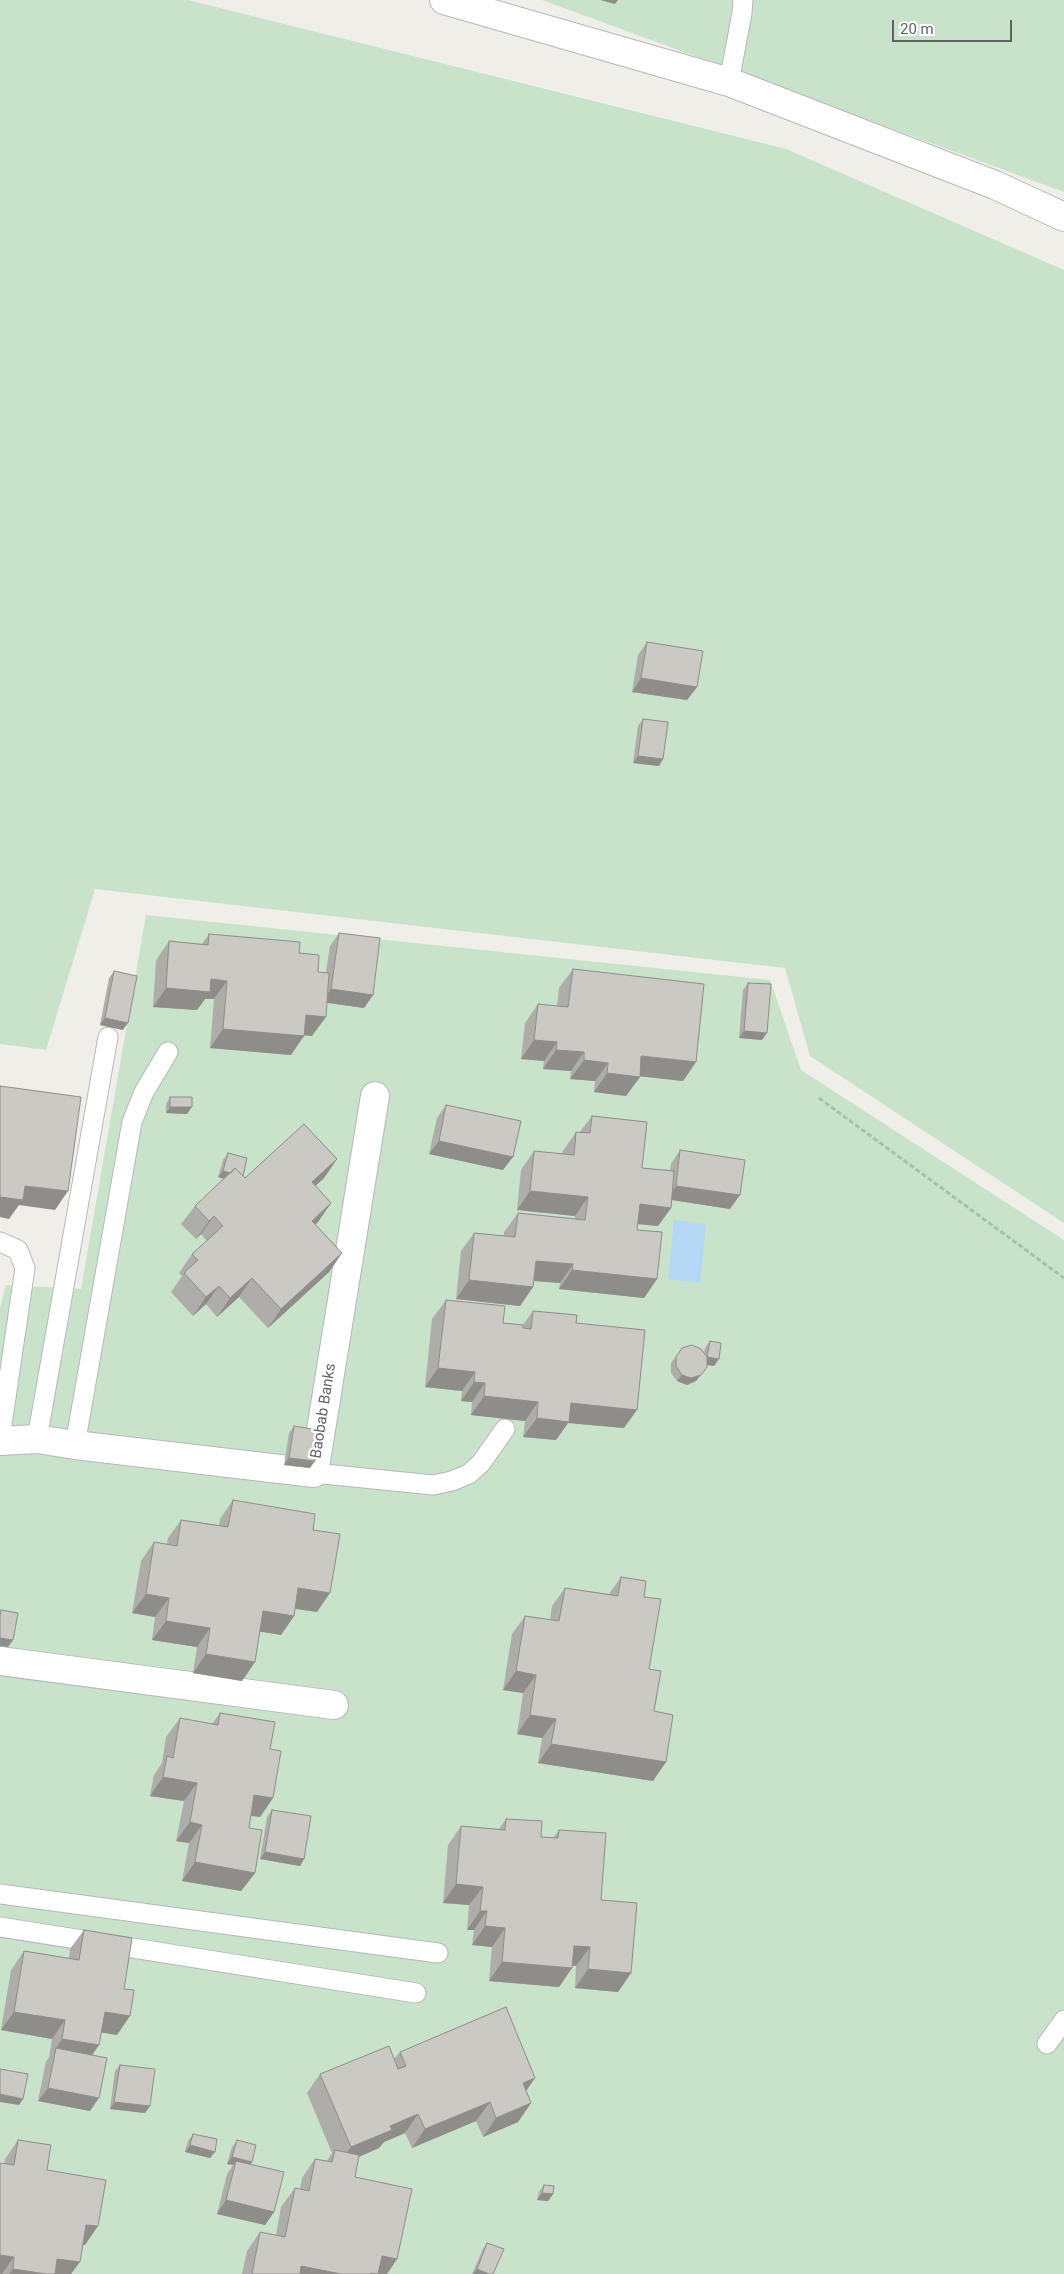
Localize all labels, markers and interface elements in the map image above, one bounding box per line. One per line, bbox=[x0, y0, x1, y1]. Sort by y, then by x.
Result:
scale bar bbox=[894, 10, 1014, 42]
text: 20 m bbox=[900, 20, 934, 38]
street label: Baobab Banks bbox=[308, 1362, 340, 1460]

